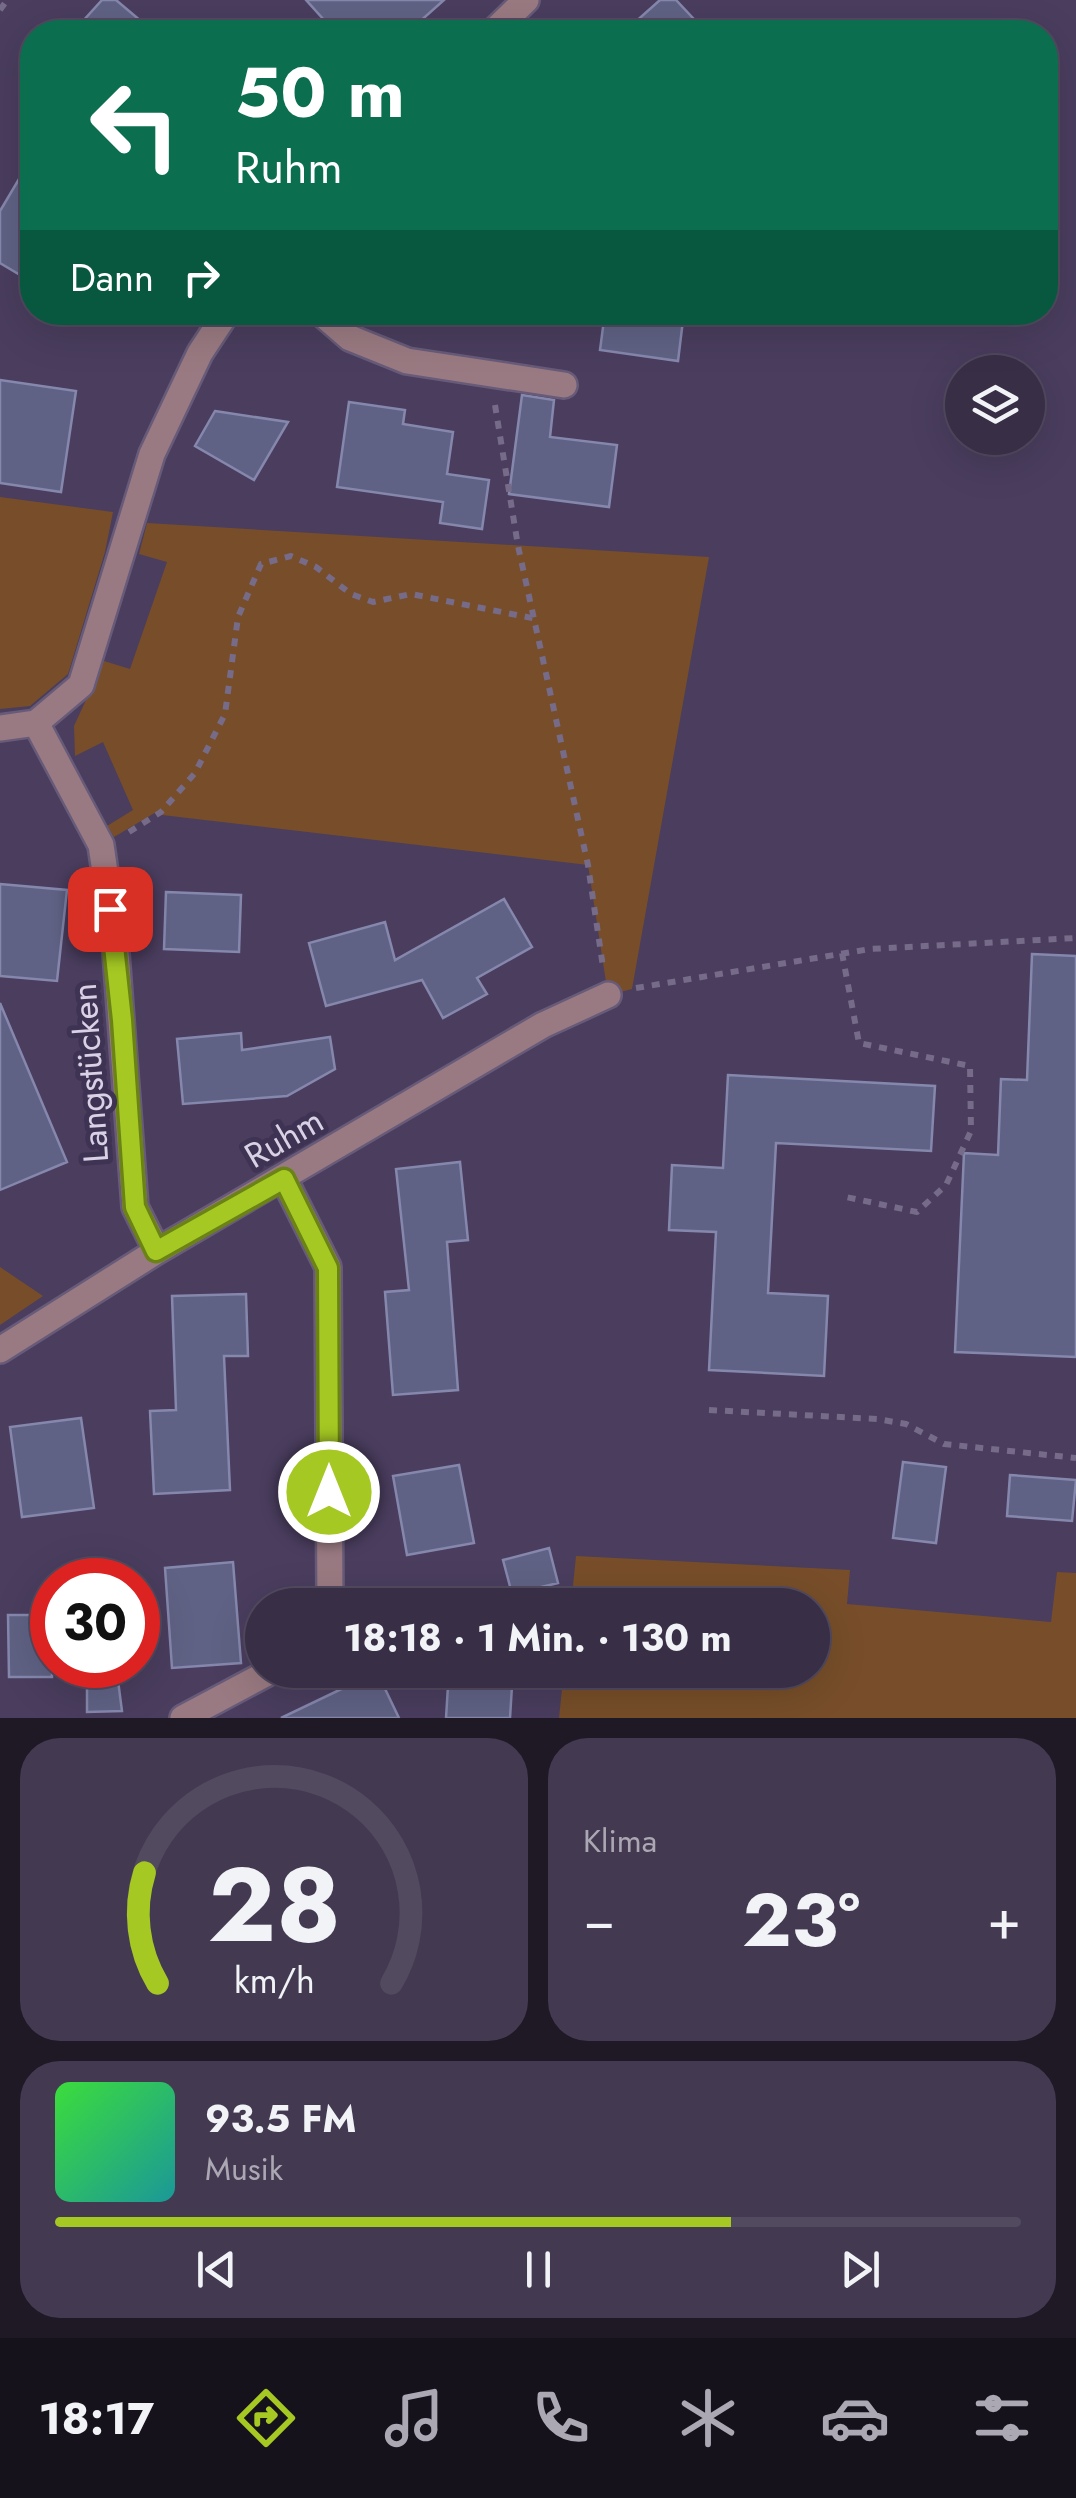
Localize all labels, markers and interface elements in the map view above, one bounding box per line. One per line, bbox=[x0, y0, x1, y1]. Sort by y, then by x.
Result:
text: 50 m bbox=[235, 42, 405, 143]
icon: left bbox=[70, 60, 200, 190]
text: Ruhm bbox=[235, 135, 343, 200]
text: Dann bbox=[70, 250, 154, 305]
icon: right bbox=[174, 250, 229, 305]
map controls bbox=[945, 355, 1045, 455]
button: layers bbox=[945, 355, 1045, 455]
pin bbox=[68, 867, 153, 952]
icon: arrive bbox=[83, 882, 138, 937]
street label: Langstücken bbox=[59, 982, 121, 1164]
street label: Ruhm bbox=[235, 1095, 333, 1181]
position arrow bbox=[277, 1440, 381, 1544]
speed limit sign: 30 bbox=[30, 1558, 160, 1688]
text: 18:18 · 1 Min. · 130 m bbox=[343, 1610, 732, 1665]
text: Klima bbox=[583, 1818, 657, 1864]
text: 28 bbox=[207, 1830, 341, 1980]
text: 23° bbox=[742, 1866, 860, 1974]
text: − bbox=[583, 1880, 615, 1960]
text: + bbox=[987, 1880, 1021, 1960]
text: km/h bbox=[234, 1955, 314, 2006]
text: 93.5 FM bbox=[205, 2091, 356, 2146]
text: Musik bbox=[205, 2146, 283, 2192]
icon: previous bbox=[189, 2242, 244, 2297]
icon: pause bbox=[511, 2242, 566, 2297]
icon: next bbox=[833, 2242, 888, 2297]
icon: directions bbox=[231, 2383, 301, 2453]
icon: music bbox=[379, 2383, 449, 2453]
icon: phone bbox=[526, 2383, 596, 2453]
icon: climate bbox=[673, 2383, 743, 2453]
icon: car bbox=[820, 2383, 890, 2453]
icon: filters bbox=[967, 2383, 1037, 2453]
text: 18:17 bbox=[39, 2386, 154, 2451]

